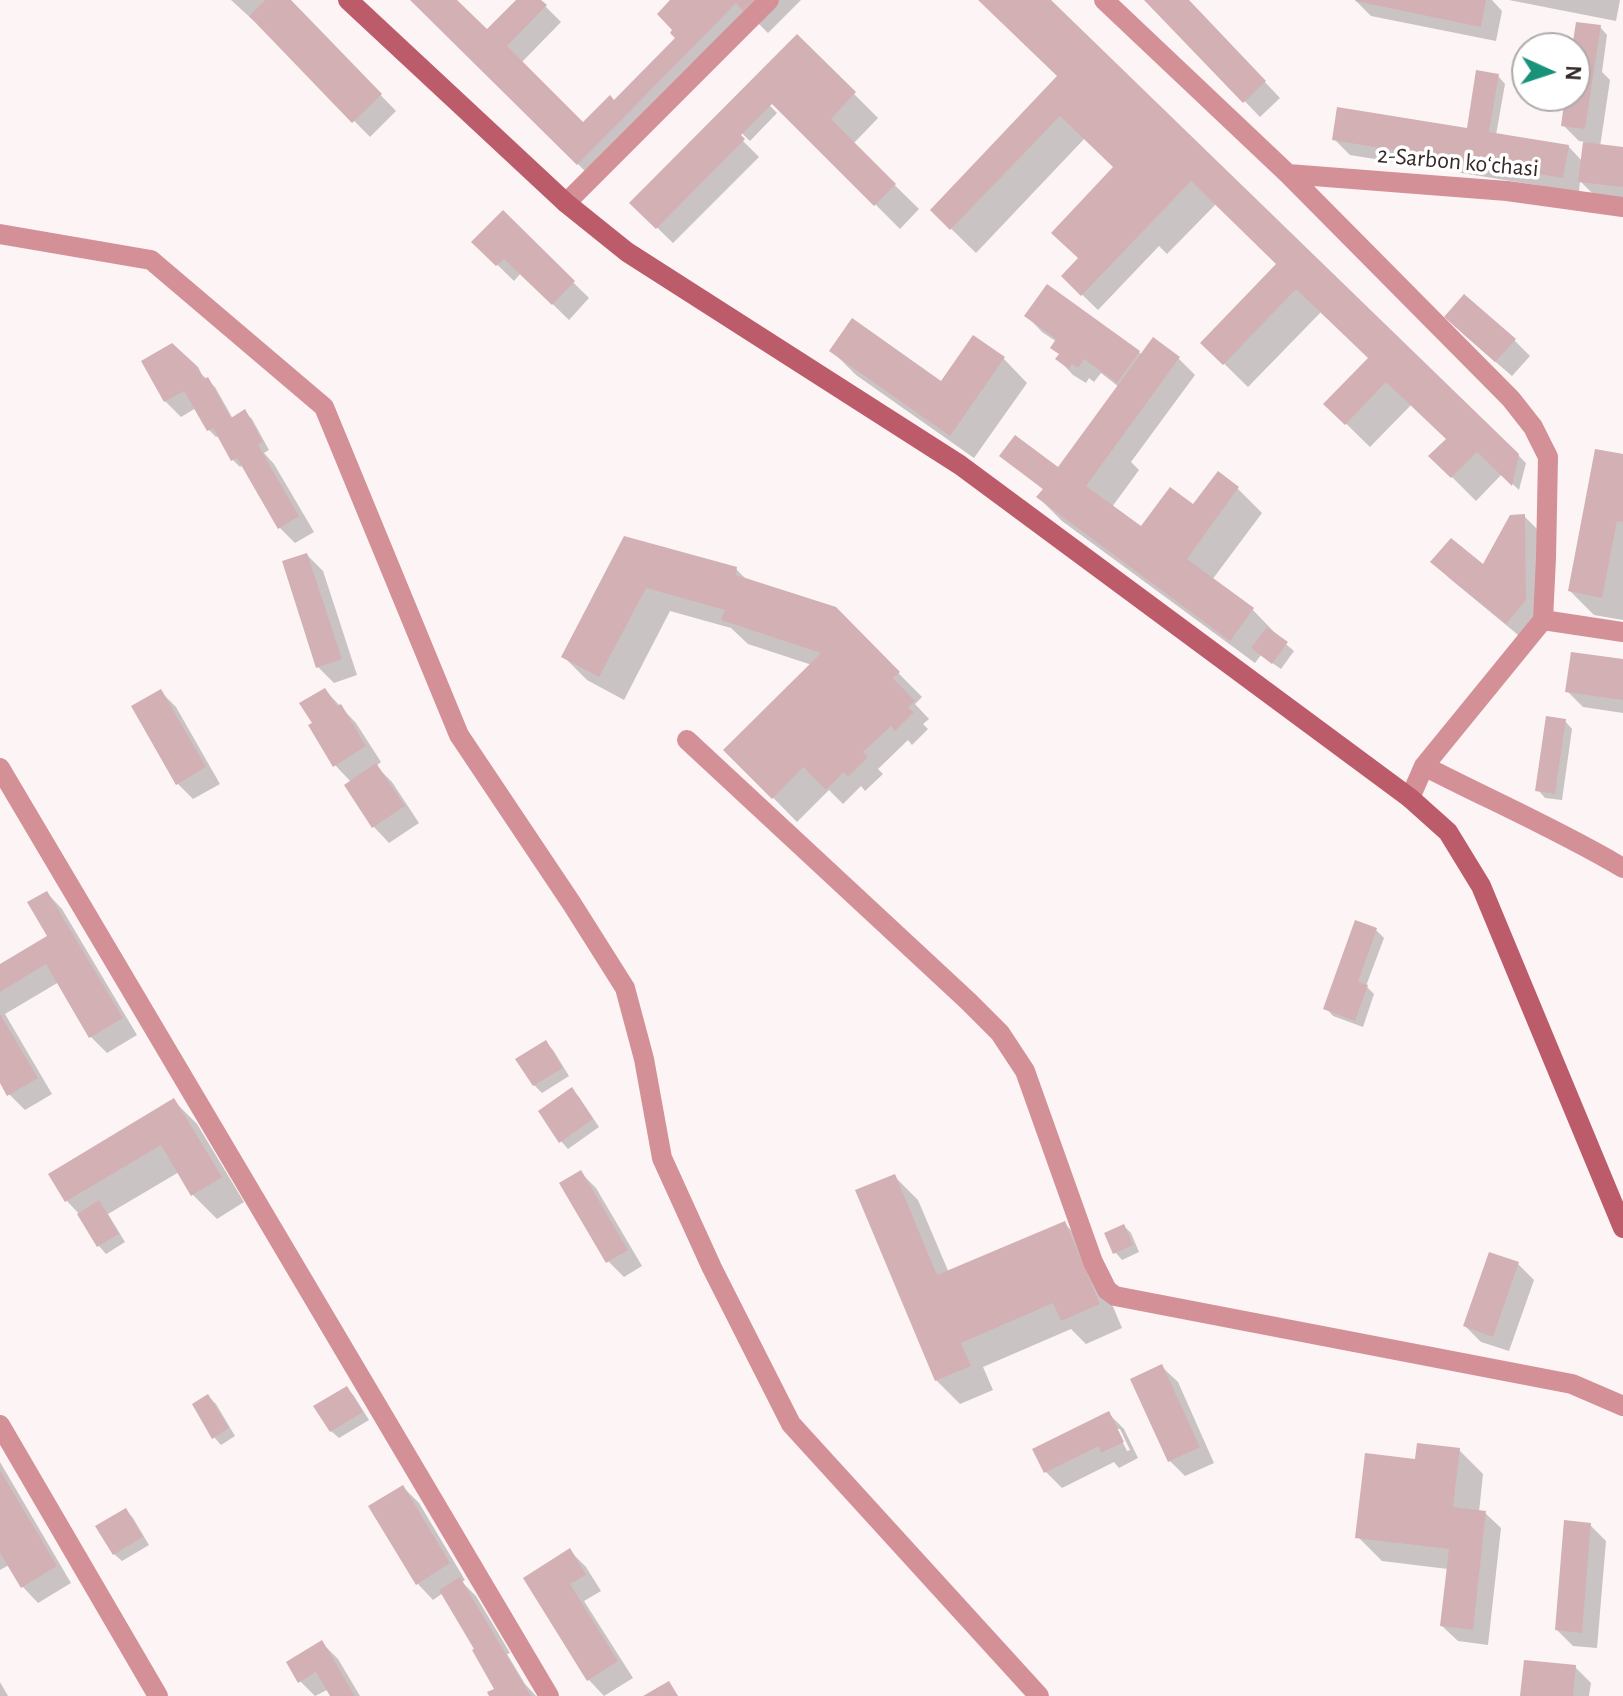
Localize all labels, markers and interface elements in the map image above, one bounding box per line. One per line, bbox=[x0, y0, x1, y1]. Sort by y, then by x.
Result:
north arrow bbox=[1511, 32, 1591, 112]
text: N bbox=[1562, 65, 1584, 81]
street label: 2-Sarbon koʻchasi bbox=[1376, 141, 1540, 183]

